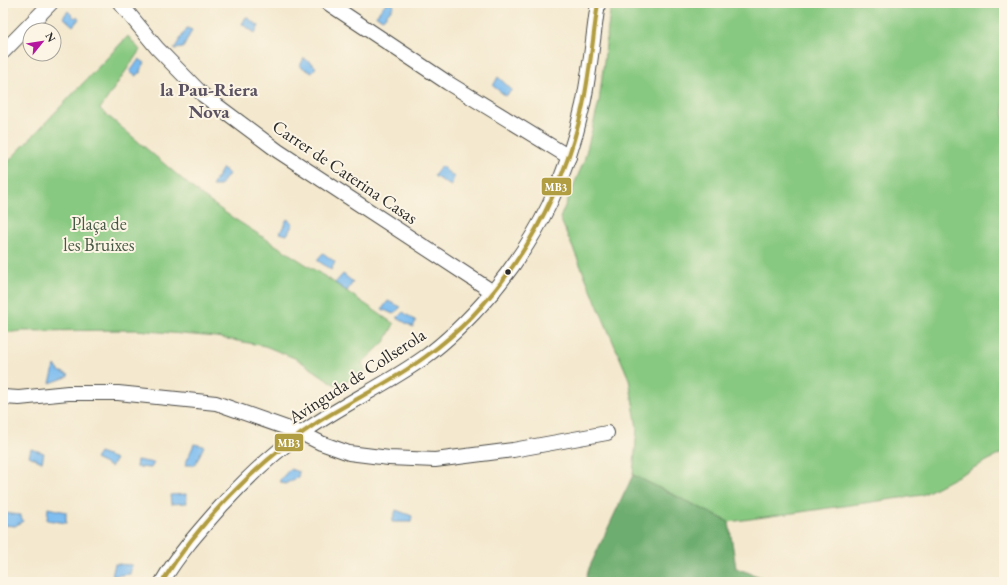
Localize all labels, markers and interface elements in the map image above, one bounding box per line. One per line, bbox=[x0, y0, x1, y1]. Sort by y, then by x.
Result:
north arrow bbox=[22, 22, 62, 62]
text: N bbox=[42, 30, 59, 44]
district label: la Pau-Riera Nova bbox=[160, 77, 259, 124]
street label: Carrer de Caterina Casas bbox=[268, 114, 423, 229]
line badge: MB3 bbox=[541, 177, 572, 196]
text: MB3 bbox=[545, 180, 568, 194]
park label: Plaça de les Bruixes bbox=[63, 212, 135, 256]
unlabelled marker bbox=[503, 267, 513, 277]
street label: Avinguda de Collserola bbox=[283, 322, 430, 429]
line badge: MB3 bbox=[274, 433, 304, 452]
text: MB3 bbox=[278, 436, 301, 450]

